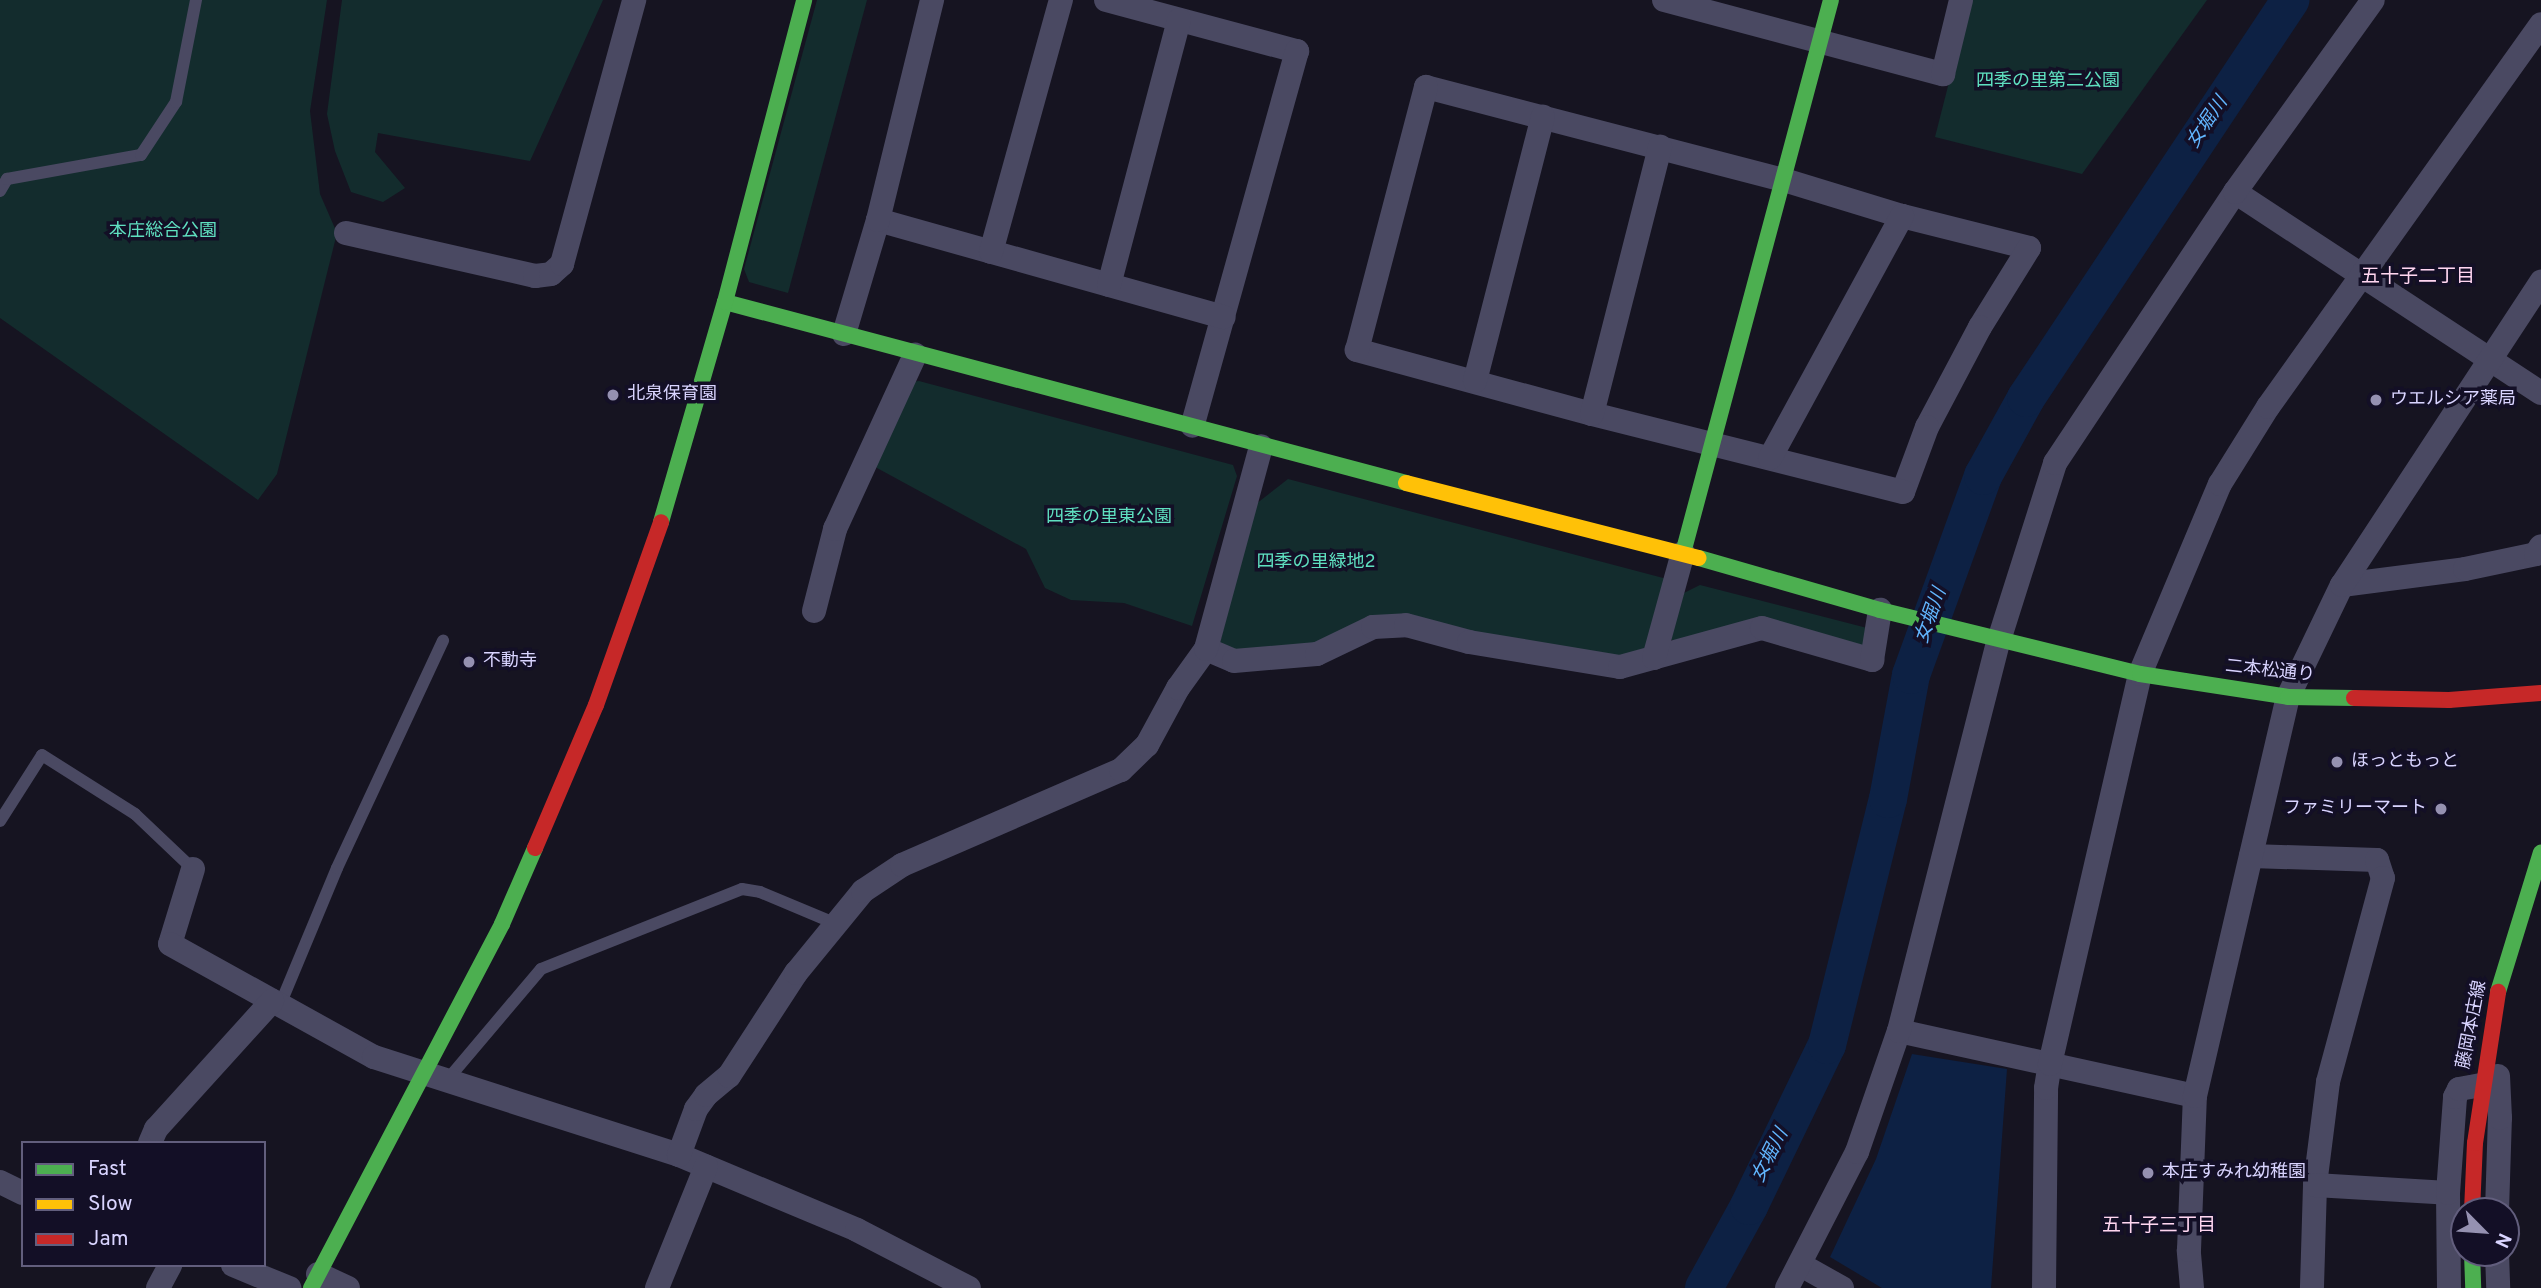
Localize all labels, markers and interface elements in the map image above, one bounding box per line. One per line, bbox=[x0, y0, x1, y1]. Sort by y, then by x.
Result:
park label: 四季の里第二公園 bbox=[1976, 71, 2120, 93]
water label: 女堀川 bbox=[2183, 93, 2233, 153]
park label: 本庄総合公園 bbox=[109, 221, 217, 243]
district label: 五十子二丁目 bbox=[2361, 267, 2475, 289]
place label: 北泉保育園 bbox=[627, 384, 717, 406]
marker: 北泉保育園 bbox=[605, 387, 621, 403]
place label: ウエルシア薬局 bbox=[2390, 389, 2516, 411]
marker: ウエルシア薬局 bbox=[2368, 392, 2384, 408]
park label: 四季の里東公園 bbox=[1046, 507, 1172, 529]
park label: 四季の里緑地2 bbox=[1256, 552, 1376, 574]
water label: 女堀川 bbox=[1912, 585, 1952, 647]
place label: 不動寺 bbox=[483, 651, 537, 673]
marker: 不動寺 bbox=[461, 654, 477, 670]
street label: 二本松通り bbox=[2224, 657, 2316, 687]
place label: ほっともっと bbox=[2351, 751, 2459, 773]
marker: ほっともっと bbox=[2329, 754, 2345, 770]
place label: ファミリーマート bbox=[2283, 798, 2427, 820]
marker: ファミリーマート bbox=[2433, 801, 2449, 817]
street label: 藤岡本庄線 bbox=[2454, 979, 2492, 1071]
water label: 女堀川 bbox=[1748, 1125, 1794, 1187]
legend bbox=[21, 1141, 266, 1267]
text: Fast bbox=[88, 1156, 127, 1183]
place label: 本庄すみれ幼稚園 bbox=[2162, 1162, 2306, 1184]
marker: 本庄すみれ幼稚園 bbox=[2140, 1165, 2156, 1181]
text: Slow bbox=[88, 1191, 133, 1218]
north arrow bbox=[2450, 1197, 2520, 1267]
district label: 五十子三丁目 bbox=[2102, 1216, 2216, 1238]
text: Jam bbox=[88, 1226, 129, 1253]
text: N bbox=[2488, 1229, 2516, 1251]

